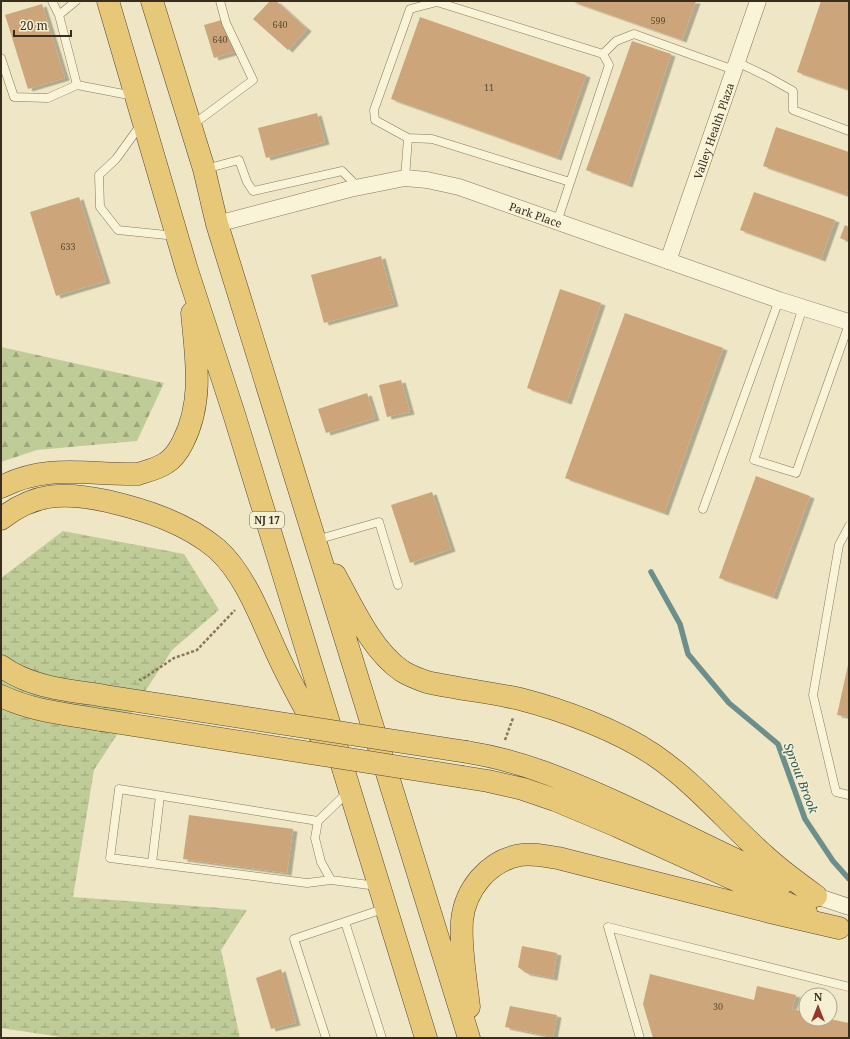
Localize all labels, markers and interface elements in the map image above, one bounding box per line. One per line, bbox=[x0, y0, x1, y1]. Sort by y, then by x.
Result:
scale bar bbox=[14, 12, 71, 38]
house number: 599 bbox=[650, 14, 666, 27]
text: 20 m bbox=[20, 17, 48, 34]
house number: 640 bbox=[272, 18, 288, 31]
house number: 640 bbox=[212, 33, 228, 46]
street label: Valley Health Plaza bbox=[690, 80, 737, 181]
house number: 11 bbox=[484, 81, 494, 94]
street label: Park Place bbox=[507, 198, 564, 230]
house number: 633 bbox=[60, 240, 76, 253]
road number: NJ 17 bbox=[250, 512, 284, 528]
water label: Sprout Brook bbox=[780, 740, 823, 817]
north arrow bbox=[798, 987, 838, 1027]
text: N bbox=[814, 989, 823, 1004]
house number: 30 bbox=[713, 1000, 723, 1013]

